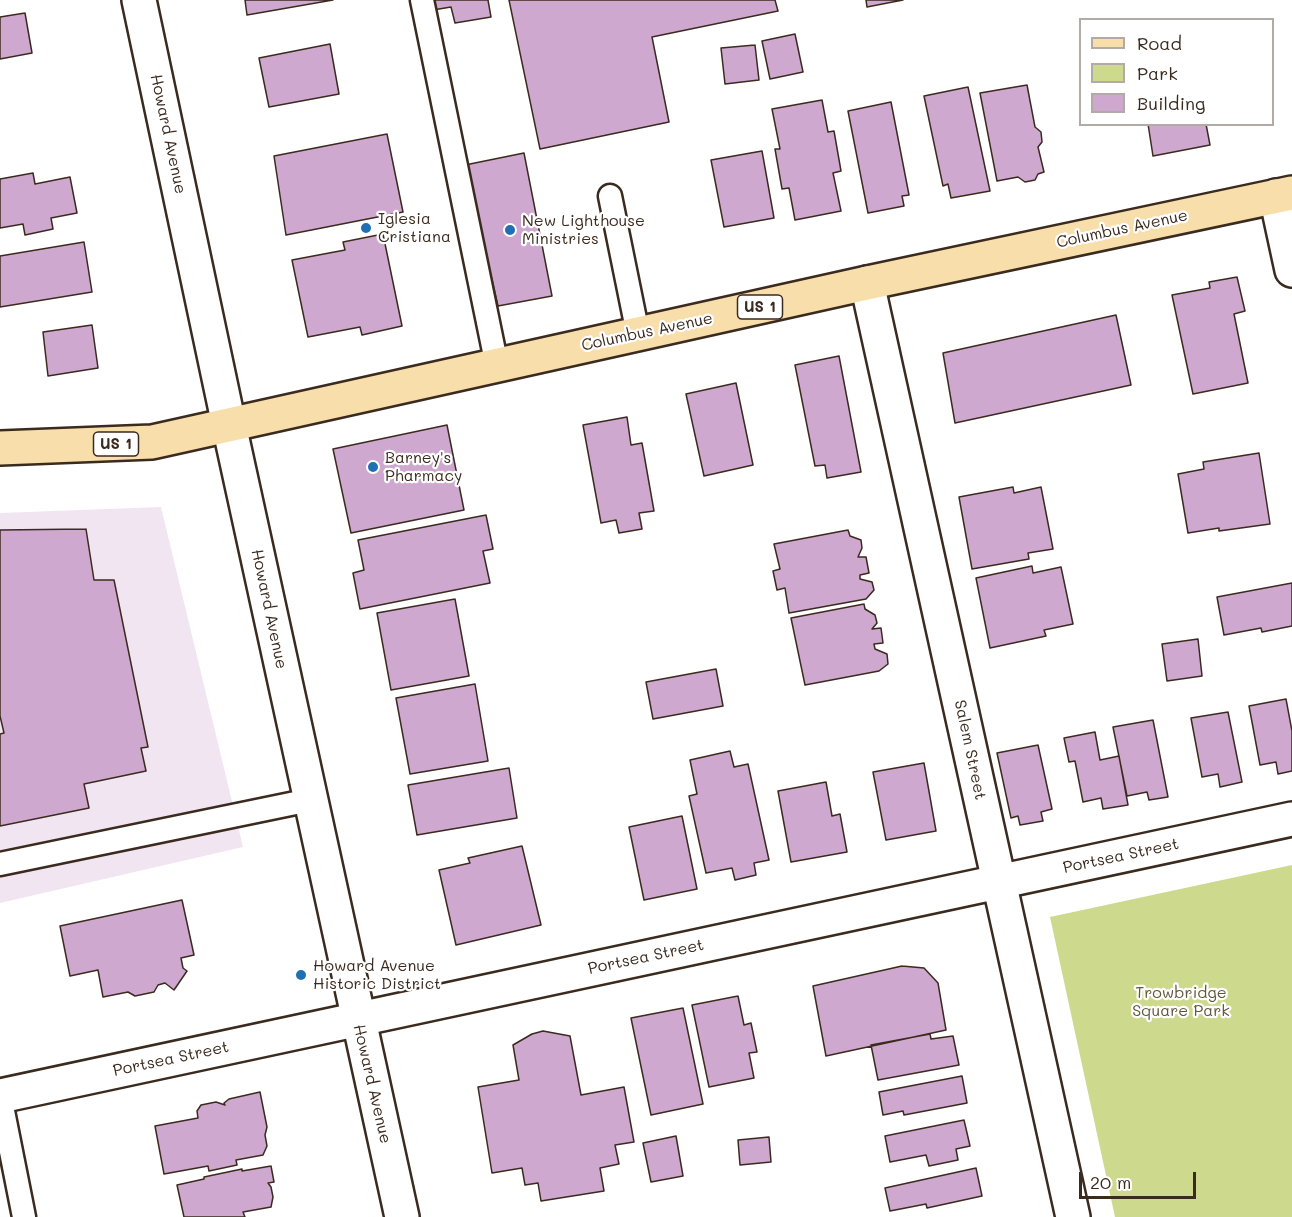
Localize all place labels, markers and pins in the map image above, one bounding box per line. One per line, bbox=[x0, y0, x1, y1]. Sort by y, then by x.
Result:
place label: Iglesia Cristiana bbox=[378, 209, 451, 247]
place label: New Lighthouse Ministries bbox=[522, 211, 645, 249]
marker: Iglesia Cristiana bbox=[359, 221, 373, 235]
marker: New Lighthouse Ministries bbox=[503, 223, 517, 237]
place label: Barney's Pharmacy bbox=[385, 448, 462, 486]
marker: Barney's Pharmacy bbox=[366, 460, 380, 474]
place label: Howard Avenue Historic District bbox=[313, 956, 441, 994]
marker: Howard Avenue Historic District bbox=[294, 968, 308, 982]

